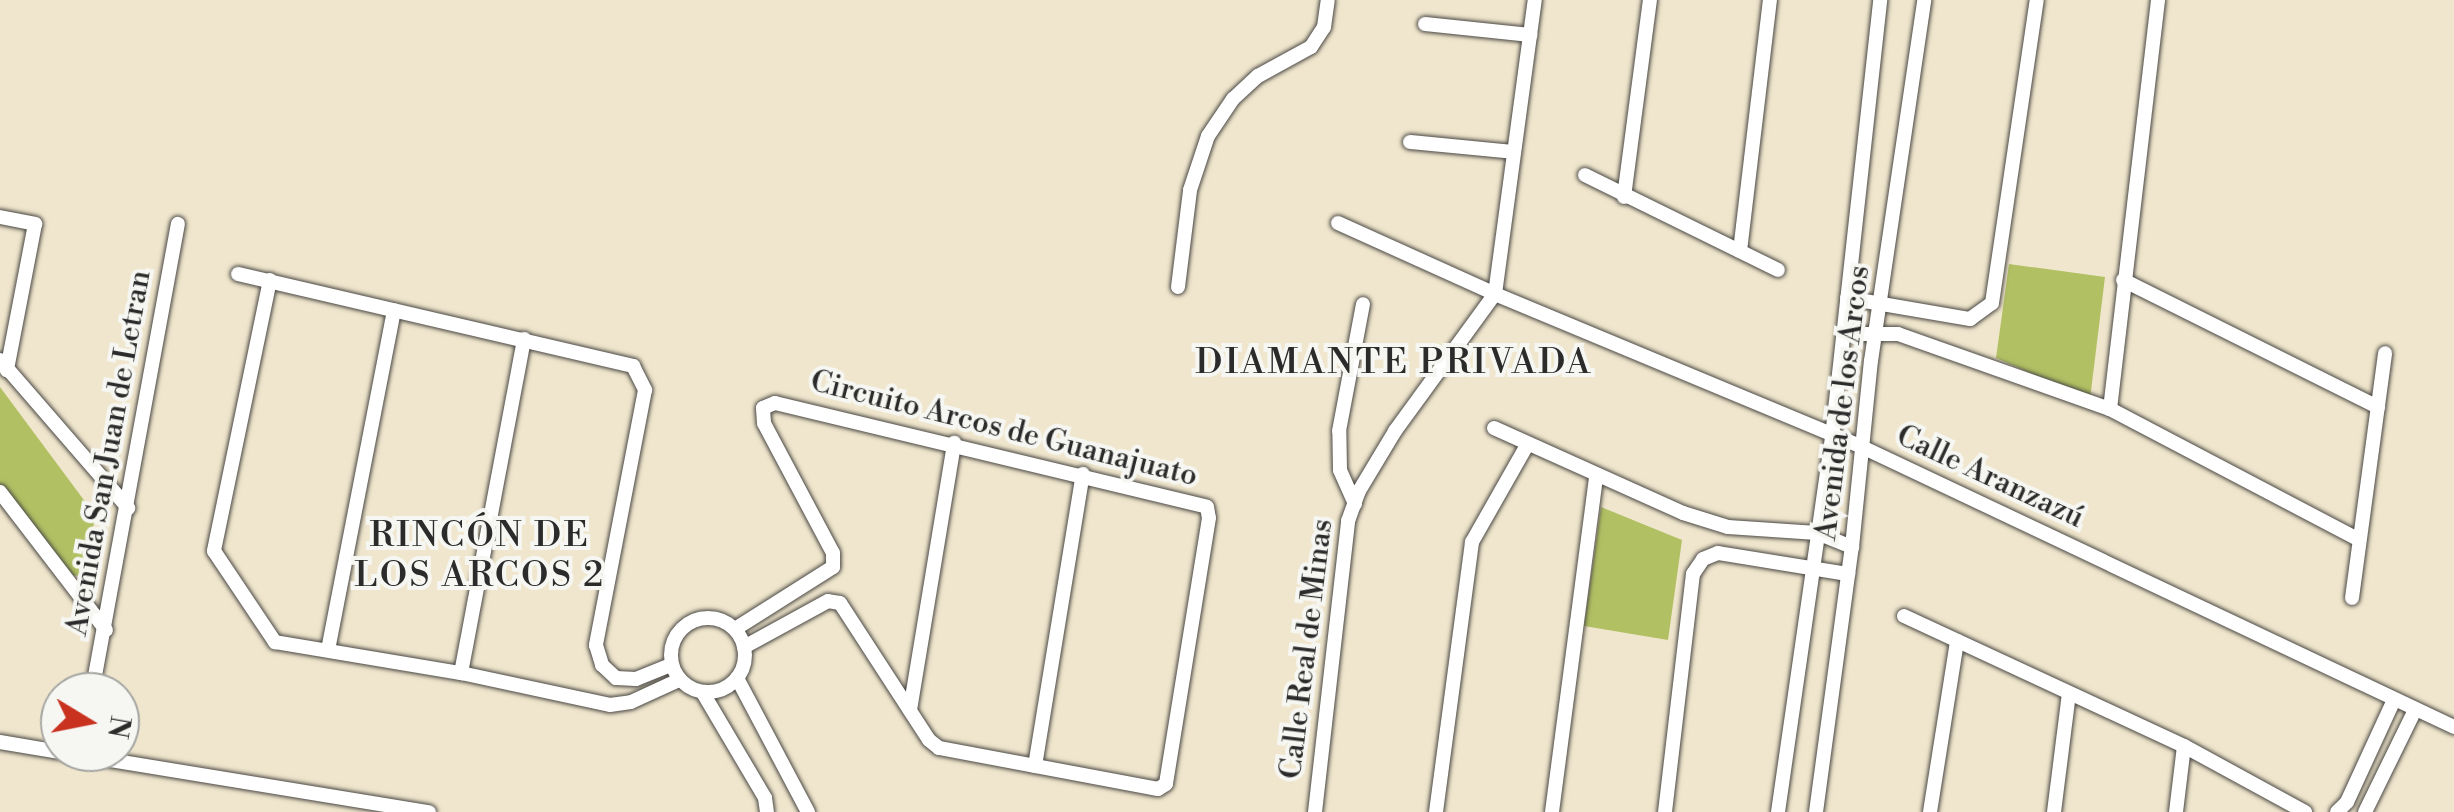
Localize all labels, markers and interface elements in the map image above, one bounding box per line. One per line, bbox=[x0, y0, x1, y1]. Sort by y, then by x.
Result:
street label: Avenida de los Arcos bbox=[1808, 263, 1878, 543]
street label: Avenida San Juan de Letran bbox=[59, 267, 159, 639]
district label: DIAMANTE PRIVADA bbox=[1195, 342, 1593, 384]
street label: Circuito Arcos de Guanajuato bbox=[807, 363, 1201, 495]
street label: Calle Aranzazú bbox=[1891, 418, 2089, 536]
district label: RINCÓN DE LOS ARCOS 2 bbox=[354, 515, 606, 597]
street label: Calle Real de Minas bbox=[1273, 517, 1341, 781]
north arrow bbox=[40, 672, 140, 772]
text: N bbox=[99, 713, 137, 741]

